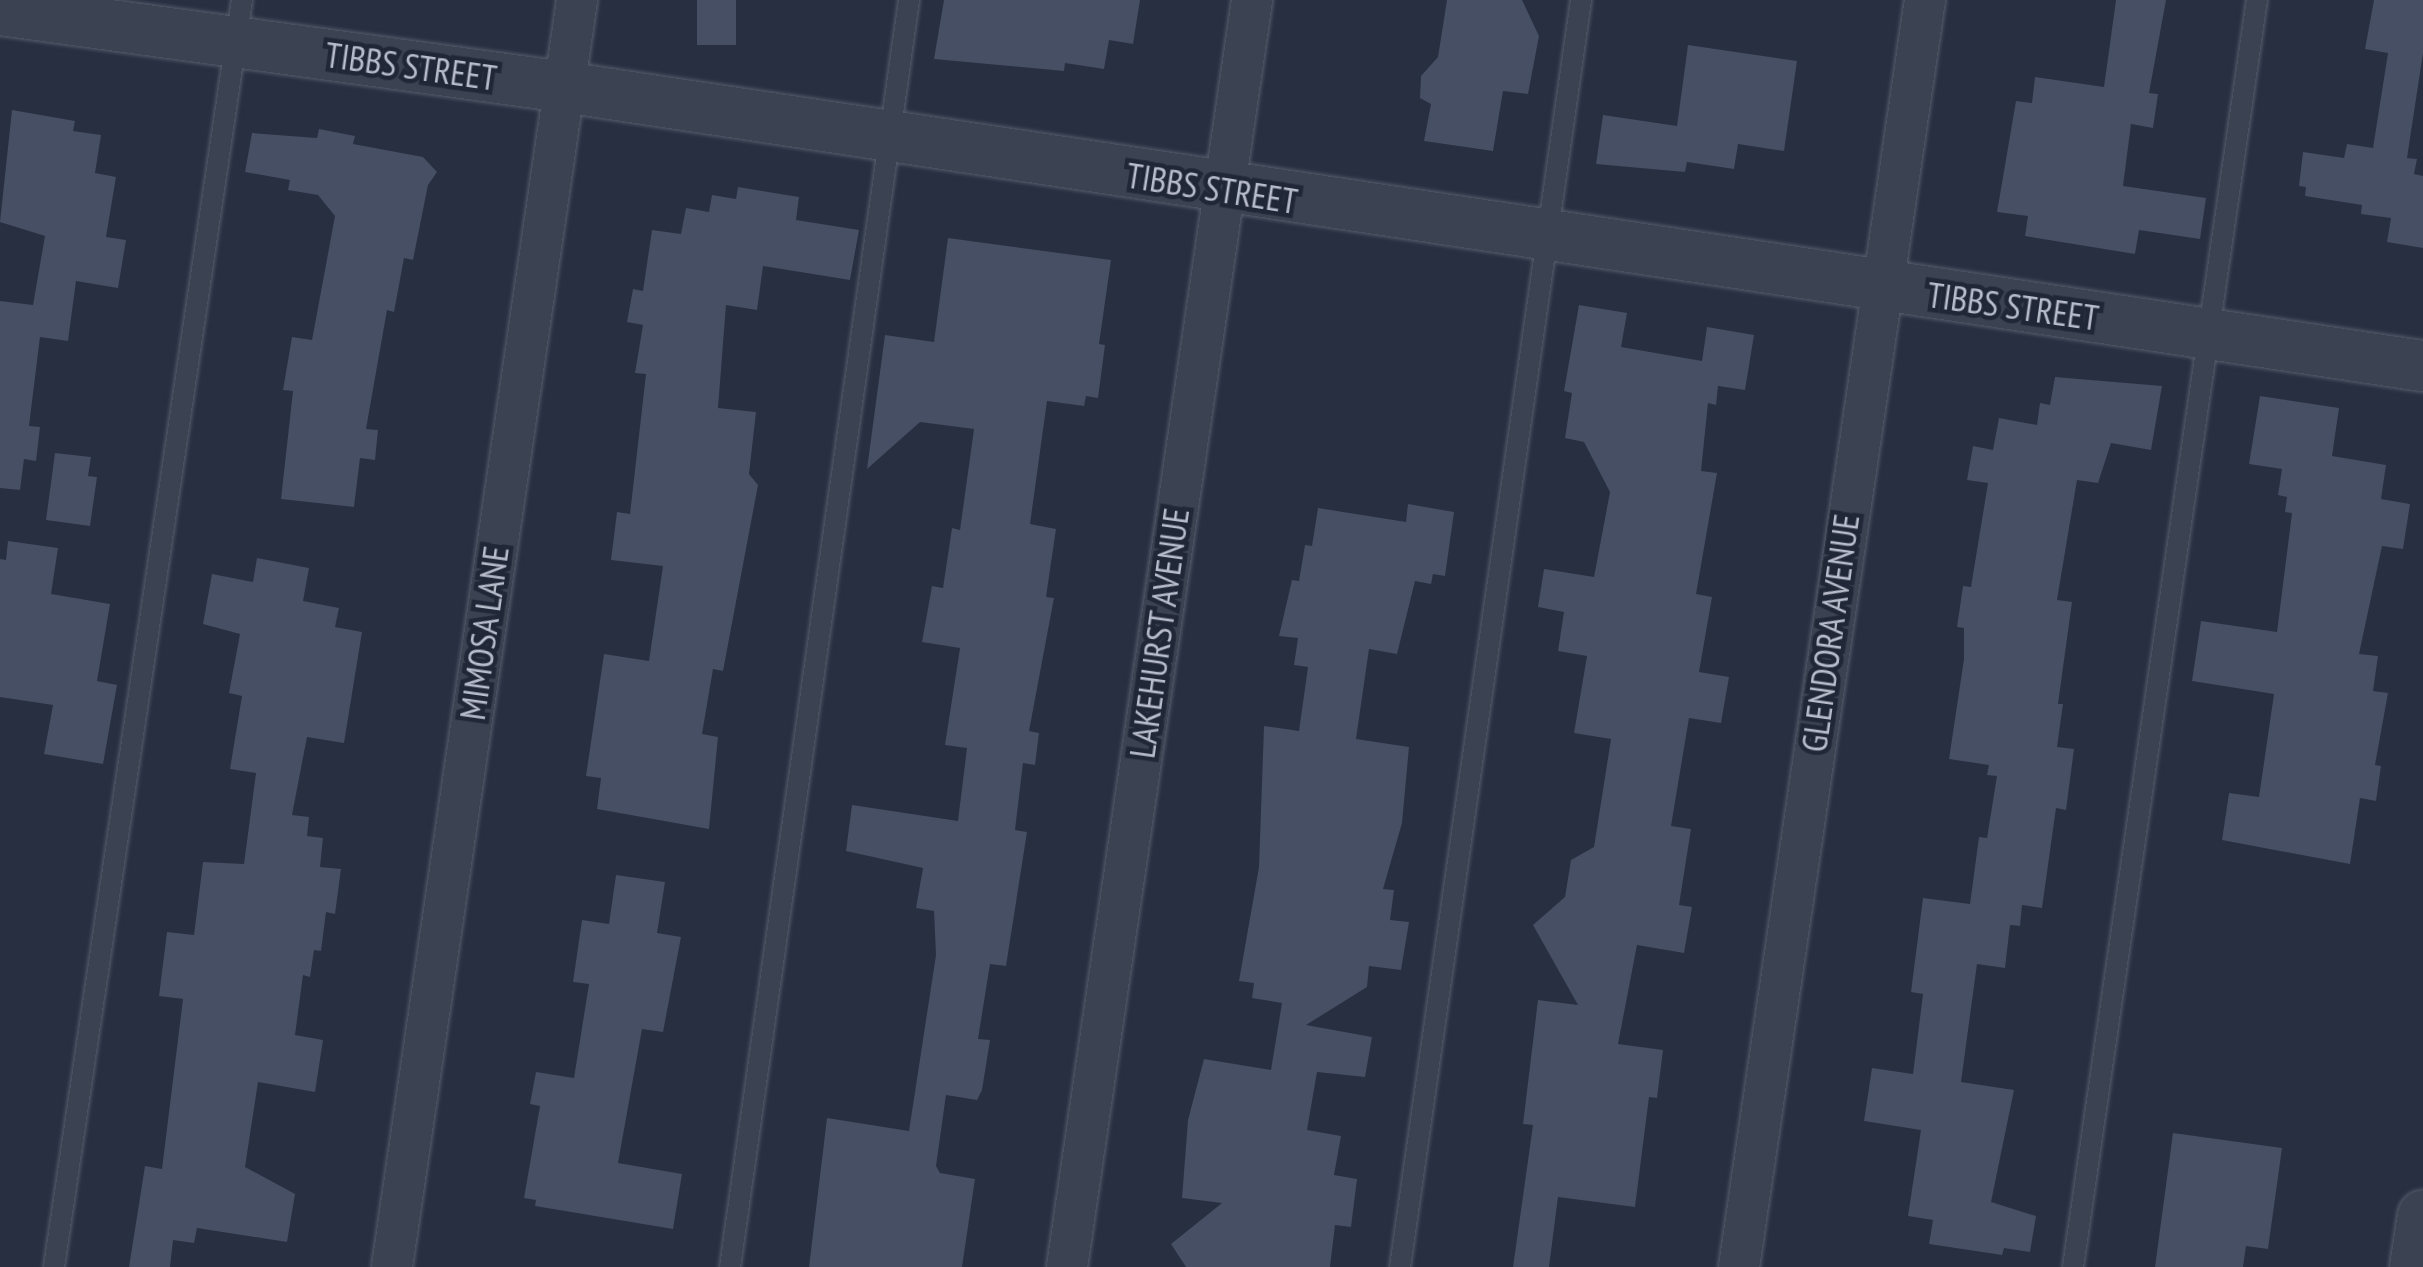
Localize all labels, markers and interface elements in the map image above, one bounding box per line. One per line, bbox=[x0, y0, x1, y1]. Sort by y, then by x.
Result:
street label: TIBBS STREET bbox=[323, 33, 499, 99]
street label: TIBBS STREET bbox=[1124, 154, 1300, 222]
street label: TIBBS STREET bbox=[1925, 273, 2101, 339]
street label: LAKEHURST AVENUE bbox=[1121, 504, 1197, 762]
street label: GLENDORA AVENUE bbox=[1792, 510, 1868, 756]
street label: MIMOSA LANE bbox=[451, 543, 517, 723]

